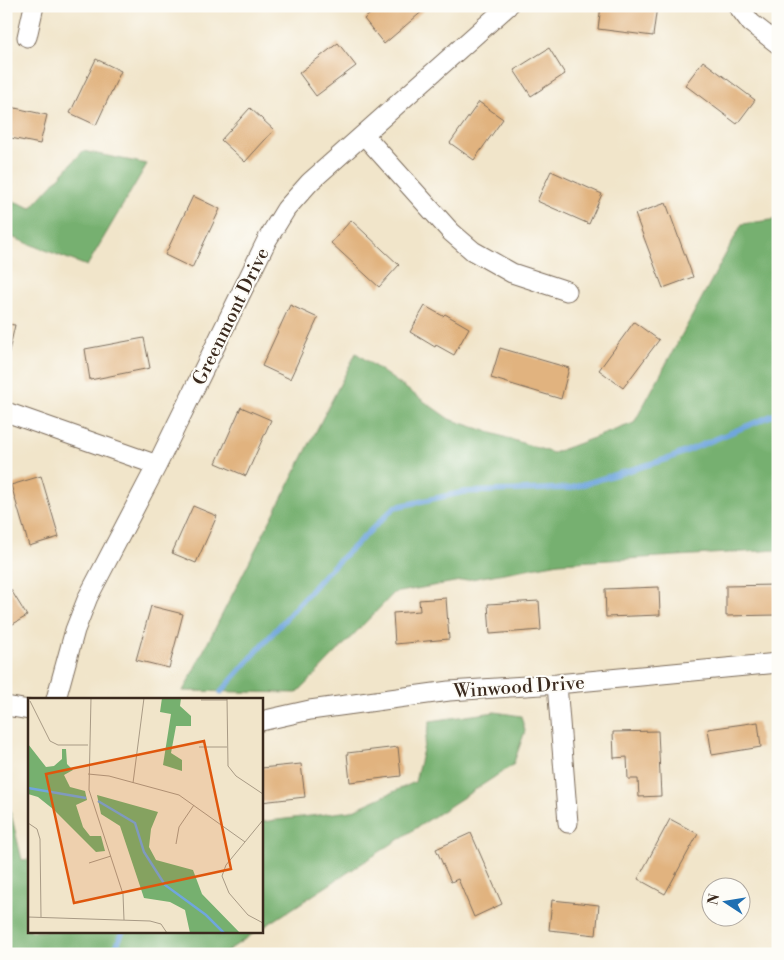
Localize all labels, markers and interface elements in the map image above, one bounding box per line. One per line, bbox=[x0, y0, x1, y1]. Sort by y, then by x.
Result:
street label: Greenmont Drive bbox=[187, 244, 275, 389]
street label: Winwood Drive bbox=[452, 670, 585, 704]
inset map bbox=[28, 698, 262, 932]
north arrow bbox=[702, 878, 752, 928]
text: N bbox=[704, 892, 724, 907]

